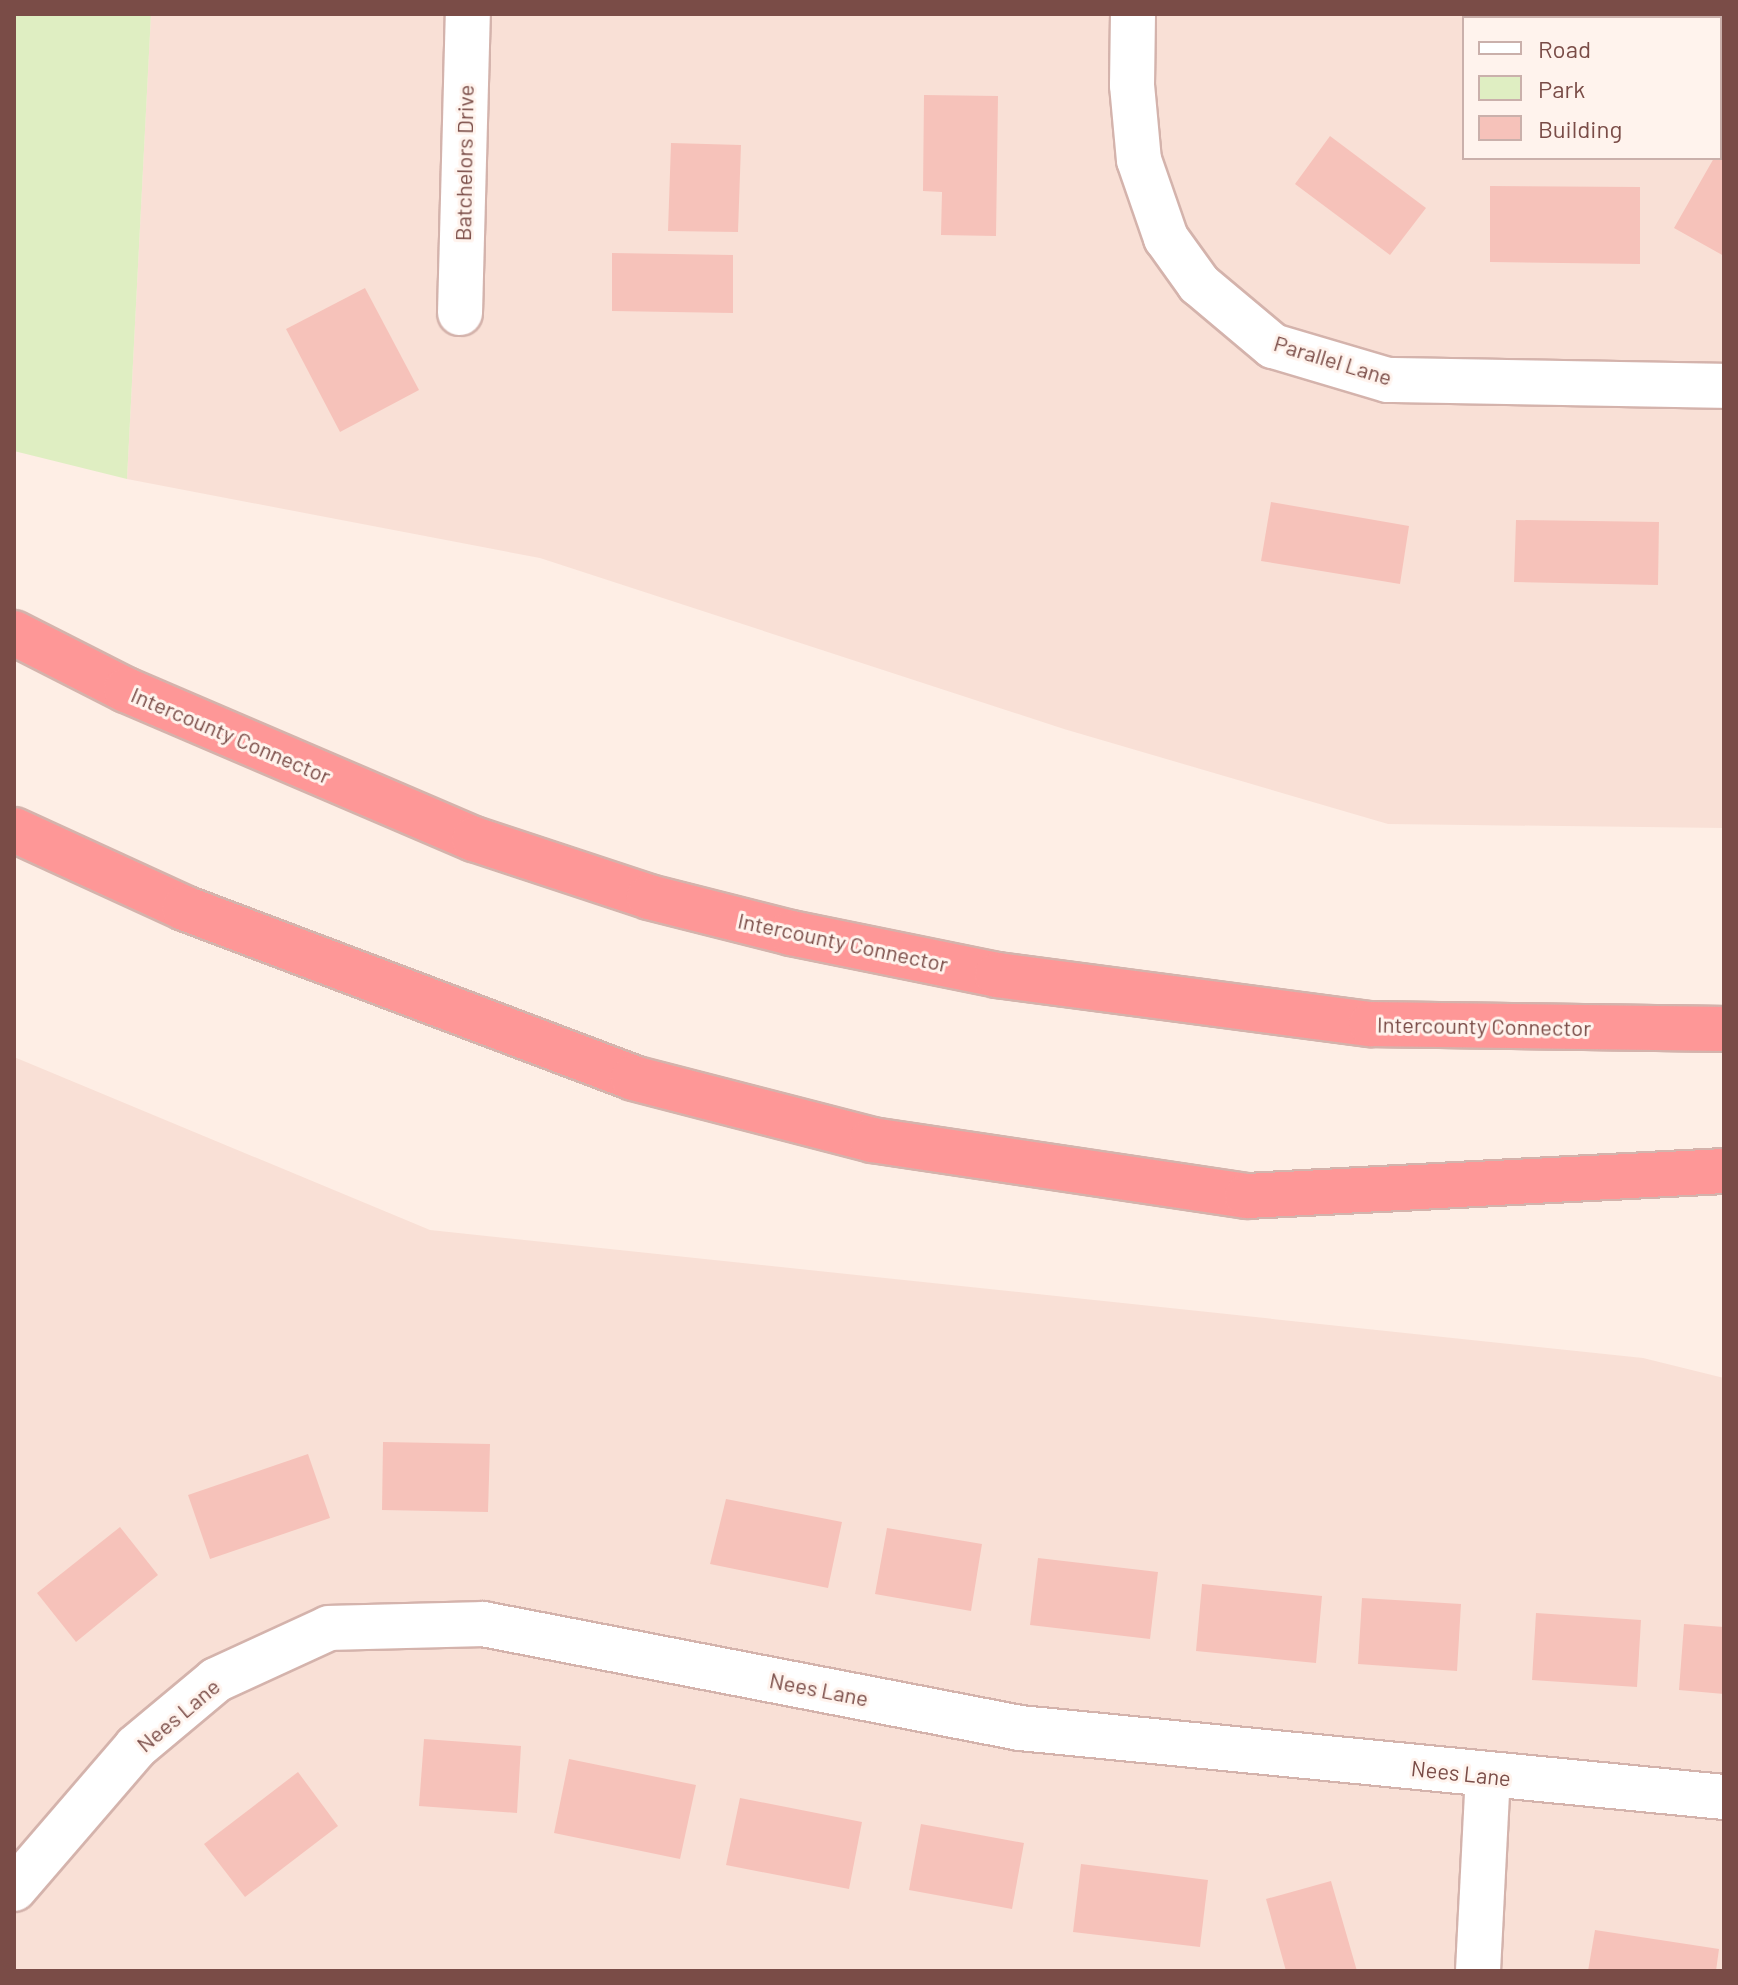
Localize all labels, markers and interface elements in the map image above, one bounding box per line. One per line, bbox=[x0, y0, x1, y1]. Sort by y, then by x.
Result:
legend bbox=[1462, 16, 1722, 160]
text: Road bbox=[1538, 34, 1591, 63]
text: Park bbox=[1538, 74, 1585, 103]
street label: Batchelors Drive bbox=[449, 85, 479, 241]
text: Building bbox=[1538, 114, 1622, 143]
street label: Parallel Lane bbox=[1271, 330, 1395, 390]
street label: Intercounty Connector bbox=[127, 681, 335, 789]
street label: Intercounty Connector bbox=[736, 907, 950, 977]
street label: Intercounty Connector bbox=[1377, 1011, 1591, 1041]
street label: Nees Lane bbox=[767, 1666, 871, 1712]
street label: Nees Lane bbox=[131, 1673, 225, 1757]
street label: Nees Lane bbox=[1410, 1755, 1512, 1791]

